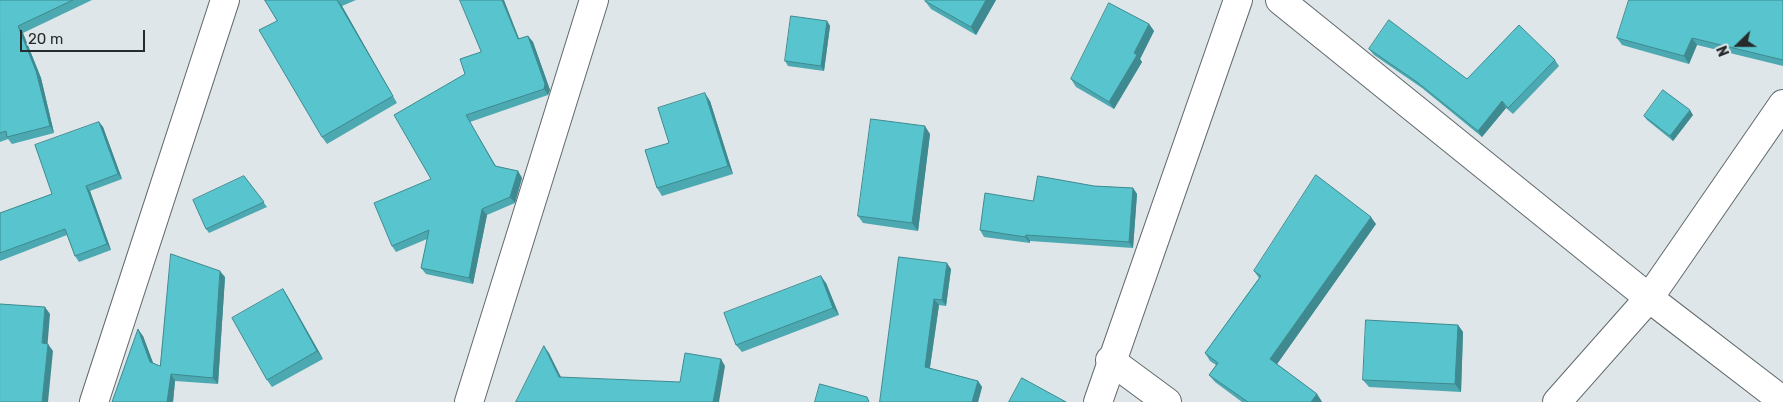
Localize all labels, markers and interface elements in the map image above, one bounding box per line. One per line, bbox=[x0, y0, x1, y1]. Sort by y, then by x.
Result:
scale bar bbox=[22, 20, 148, 52]
north arrow bbox=[1713, 20, 1763, 70]
text: 20 m bbox=[28, 30, 63, 48]
text: N bbox=[1714, 43, 1733, 59]

